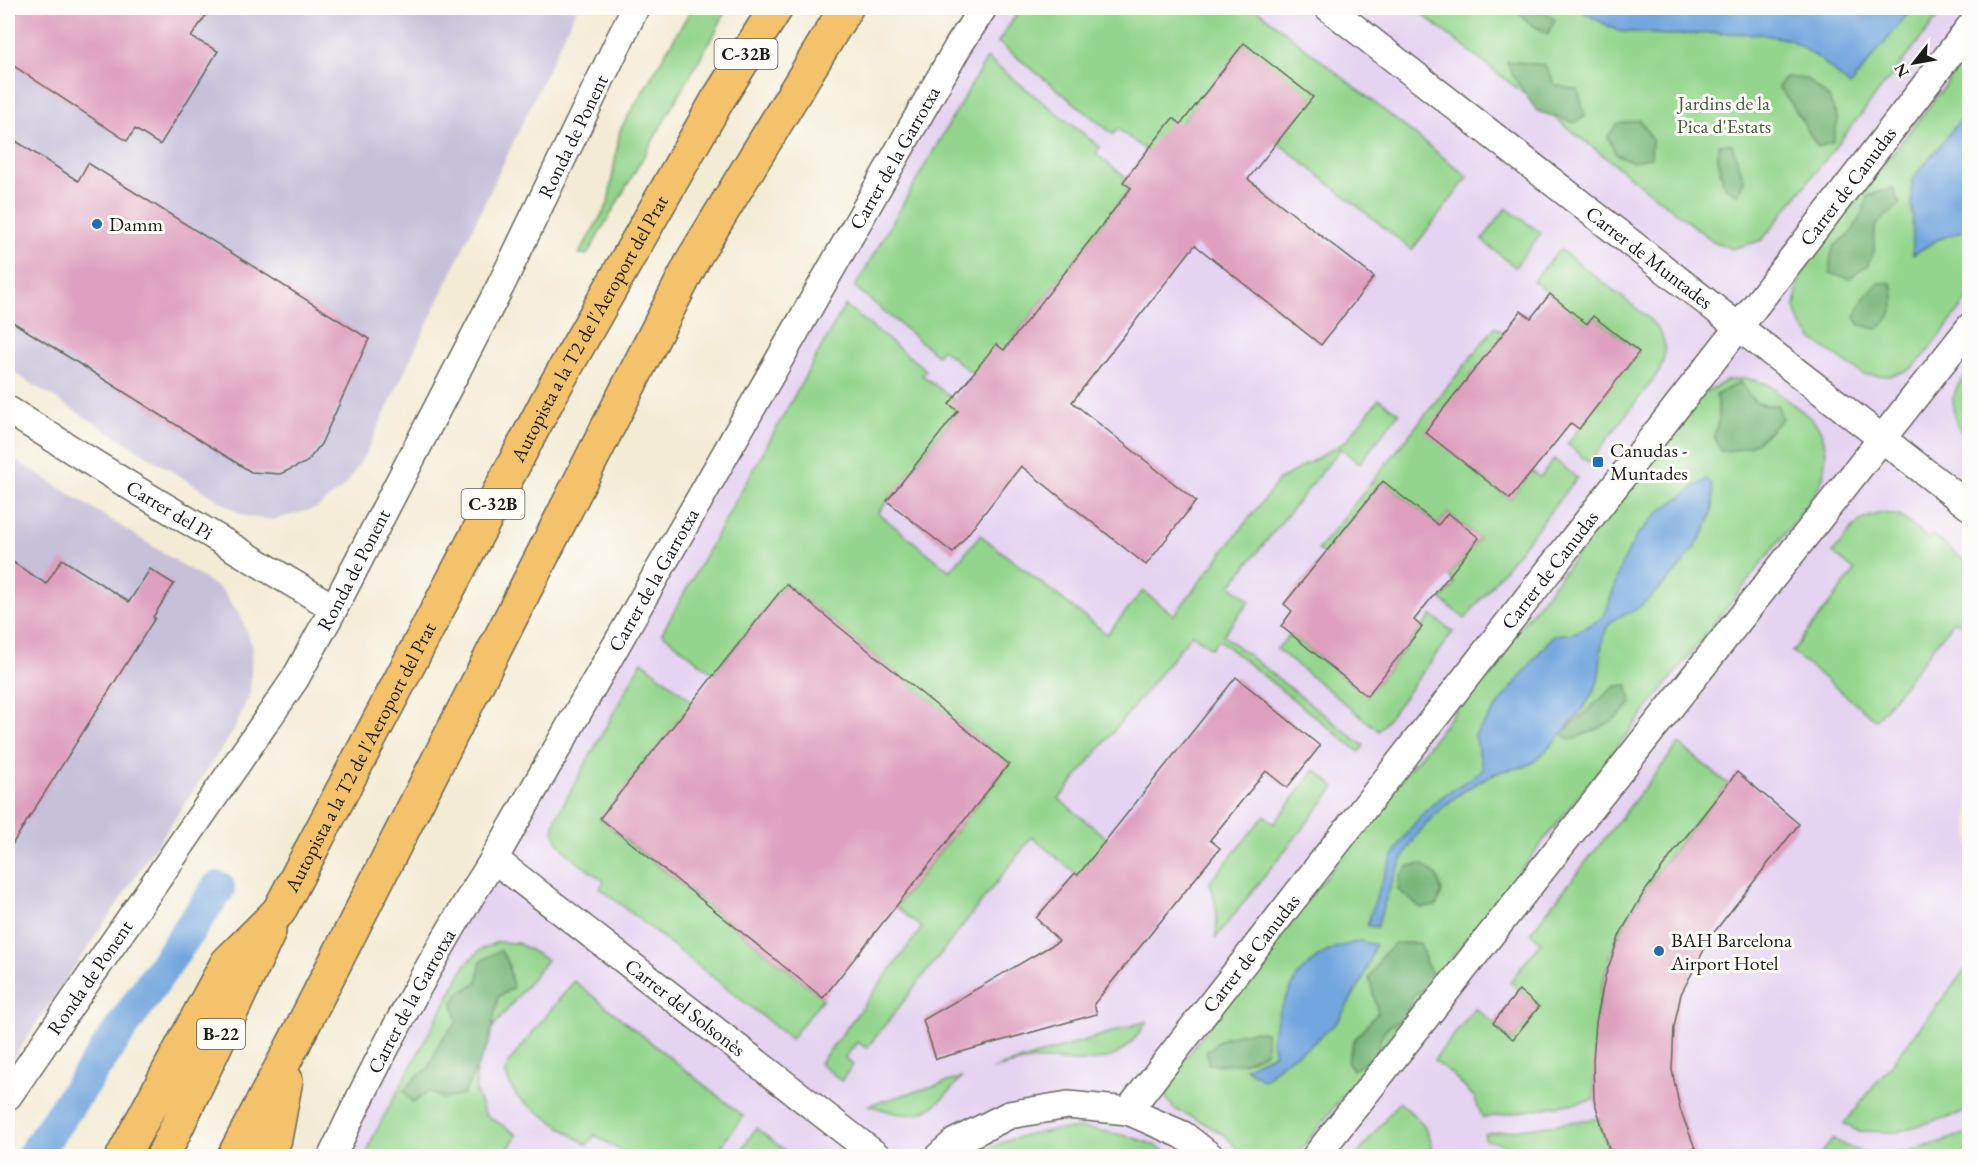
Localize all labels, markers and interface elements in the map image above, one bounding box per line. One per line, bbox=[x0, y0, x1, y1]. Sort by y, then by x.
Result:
north arrow bbox=[1884, 33, 1944, 93]
road number: C-32B bbox=[714, 39, 777, 69]
text: N bbox=[1889, 59, 1914, 81]
street label: Ronda de Ponent bbox=[532, 70, 614, 202]
street label: Carrer de la Garrotxa bbox=[843, 81, 946, 234]
park label: Jardins de la Pica d'Estats bbox=[1676, 90, 1771, 139]
street label: Carrer de Canudas bbox=[1794, 121, 1902, 251]
street label: Autopista a la T2 de l'Aeroport del Prat bbox=[504, 190, 674, 467]
street label: Carrer de Muntades bbox=[1581, 200, 1718, 315]
place label: Damm bbox=[109, 211, 164, 237]
marker: Damm bbox=[90, 217, 104, 231]
place label: Canudas - Muntades bbox=[1610, 437, 1688, 486]
marker: Canudas - Muntades bbox=[1591, 455, 1605, 469]
street label: Carrer del Pi bbox=[122, 474, 218, 546]
road number: C-32B bbox=[462, 489, 524, 519]
street label: Carrer de la Garrotxa bbox=[602, 503, 705, 656]
street label: Ronda de Ponent bbox=[311, 504, 396, 635]
street label: Carrer de Canudas bbox=[1495, 505, 1604, 635]
street label: Autopista a la T2 de l'Aeroport del Prat bbox=[278, 617, 442, 897]
street label: Carrer de Canudas bbox=[1196, 888, 1305, 1018]
street label: Ronda de Ponent bbox=[41, 914, 139, 1040]
street label: Carrer de la Garrotxa bbox=[361, 924, 461, 1078]
place label: BAH Barcelona Airport Hotel bbox=[1670, 927, 1792, 976]
marker: BAH Barcelona Airport Hotel bbox=[1652, 944, 1666, 958]
street label: Carrer del Solsonès bbox=[620, 952, 751, 1062]
road number: B-22 bbox=[197, 1019, 245, 1049]

